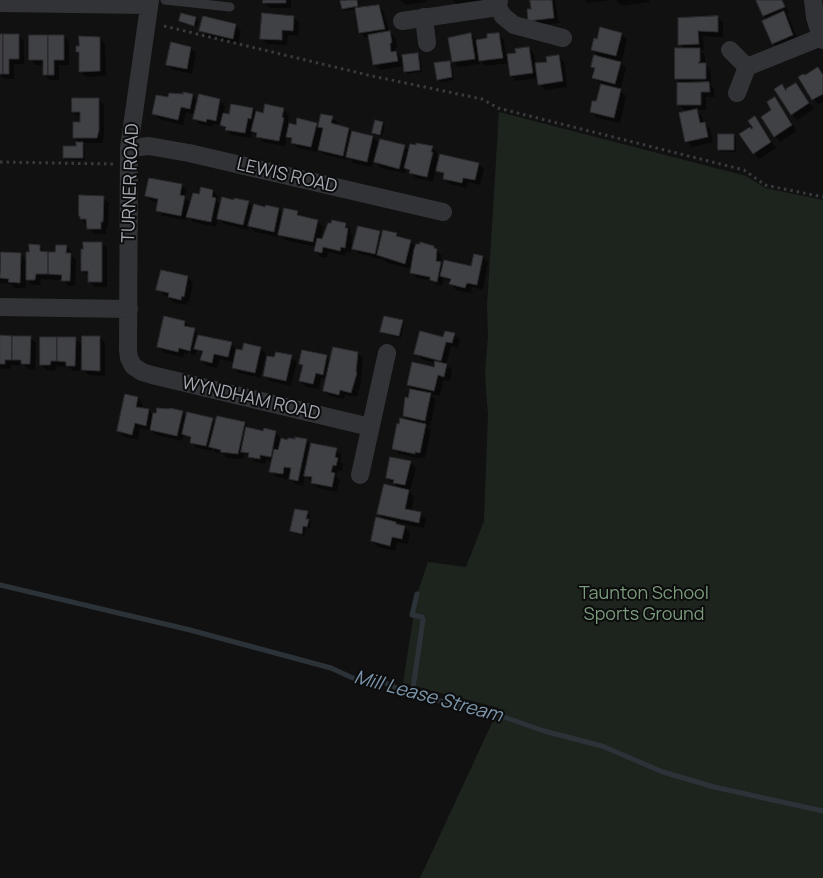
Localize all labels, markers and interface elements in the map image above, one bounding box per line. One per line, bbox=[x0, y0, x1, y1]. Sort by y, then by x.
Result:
street label: TURNER ROAD bbox=[118, 123, 144, 243]
street label: LEWIS ROAD bbox=[235, 154, 339, 198]
street label: WYNDHAM ROAD bbox=[180, 373, 322, 425]
park label: Taunton School Sports Ground bbox=[579, 583, 709, 626]
water label: Mill Lease Stream bbox=[351, 666, 505, 728]

